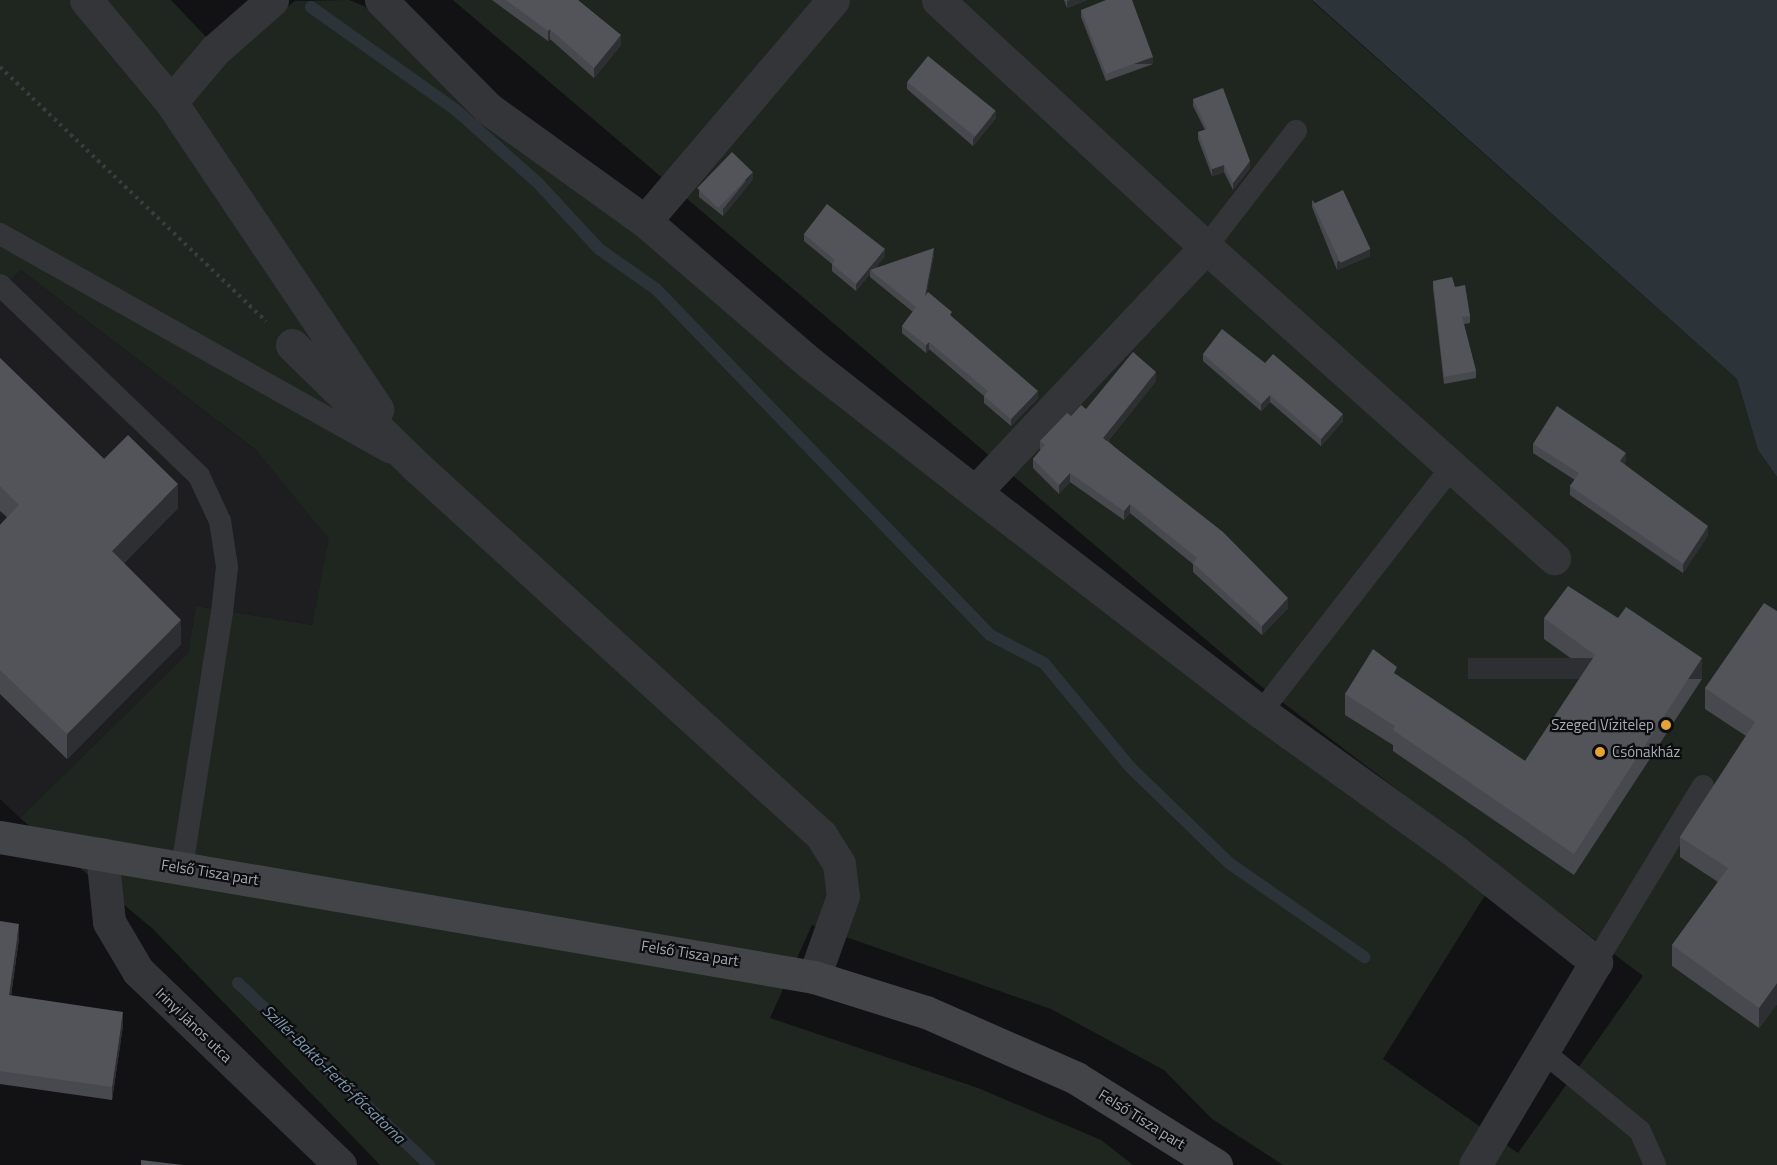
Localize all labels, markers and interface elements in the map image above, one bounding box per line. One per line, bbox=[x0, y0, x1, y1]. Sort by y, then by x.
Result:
place label: Szeged Vízitelep bbox=[1551, 716, 1654, 734]
marker: Szeged Vízitelep bbox=[1659, 718, 1673, 732]
place label: Csónakház bbox=[1612, 743, 1680, 761]
marker: Csónakház bbox=[1593, 745, 1607, 759]
street label: Felső Tisza part bbox=[160, 855, 260, 889]
street label: Felső Tisza part bbox=[640, 936, 740, 970]
street label: Irinyi János utca bbox=[152, 984, 236, 1066]
water label: Szillér-Baktó-Fertő-főcsatorna bbox=[259, 1001, 409, 1147]
street label: Felső Tisza part bbox=[1095, 1085, 1189, 1153]

